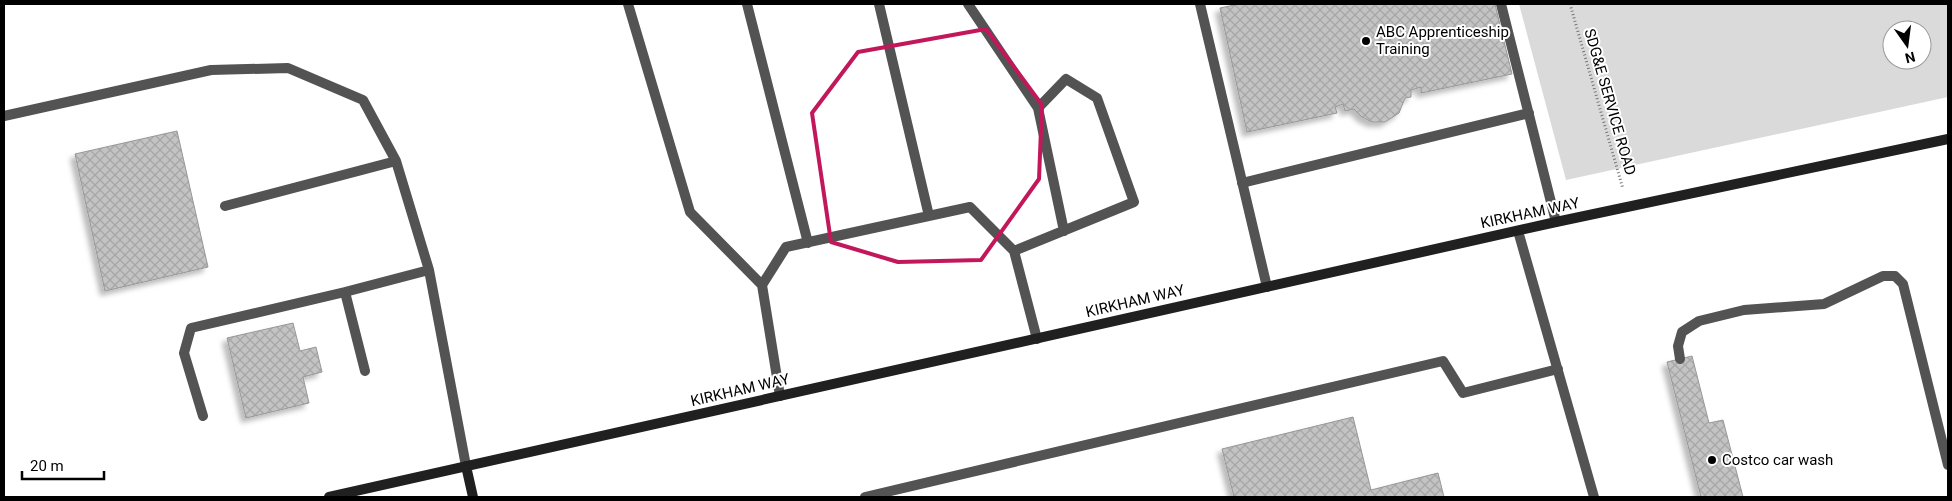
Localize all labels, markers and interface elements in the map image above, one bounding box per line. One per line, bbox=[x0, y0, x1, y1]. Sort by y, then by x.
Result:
north arrow bbox=[1882, 20, 1932, 70]
place label: ABC Apprenticeship Training bbox=[1376, 23, 1509, 58]
street label: SDG&E SERVICE ROAD bbox=[1580, 27, 1640, 177]
marker: ABC Apprenticeship Training bbox=[1360, 35, 1372, 47]
text: N bbox=[1903, 49, 1917, 67]
street label: KIRKHAM WAY bbox=[1479, 194, 1581, 232]
street label: KIRKHAM WAY bbox=[1084, 281, 1186, 321]
street label: KIRKHAM WAY bbox=[689, 370, 791, 410]
scale bar bbox=[22, 448, 105, 480]
place label: Costco car wash bbox=[1722, 451, 1833, 469]
marker: Costco car wash bbox=[1706, 454, 1718, 466]
text: 20 m bbox=[30, 457, 64, 475]

